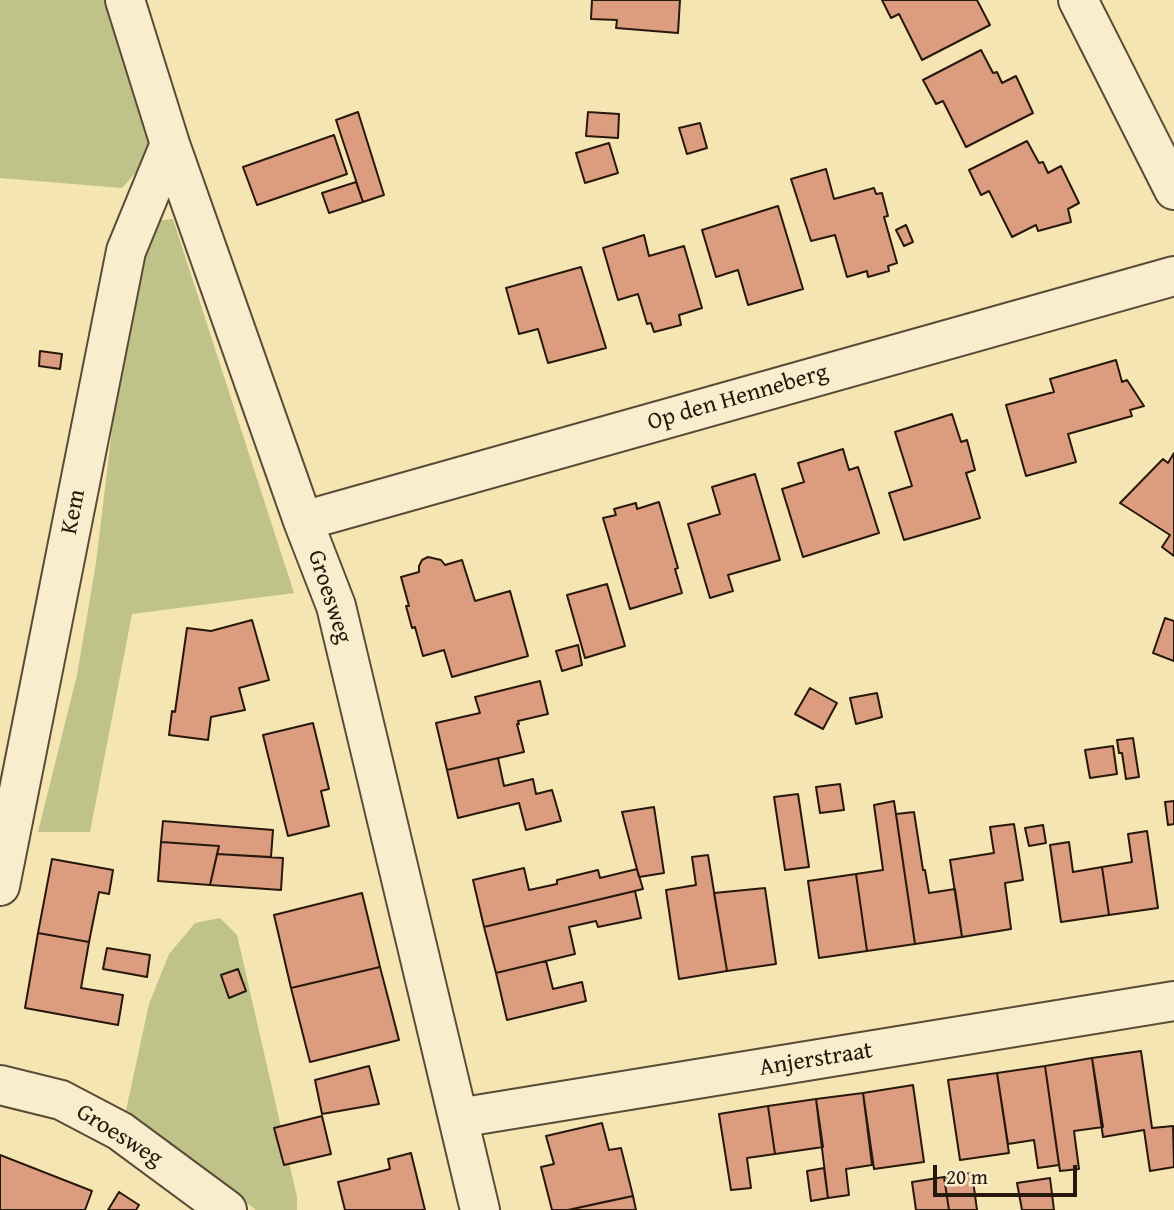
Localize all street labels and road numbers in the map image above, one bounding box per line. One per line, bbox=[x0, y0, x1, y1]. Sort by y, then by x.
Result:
street label: Op den Henneberg bbox=[644, 358, 832, 438]
street label: Kem bbox=[56, 487, 92, 537]
street label: Groesweg bbox=[300, 547, 358, 647]
street label: Anjerstraat bbox=[757, 1037, 875, 1083]
street label: Groesweg bbox=[70, 1098, 168, 1174]

